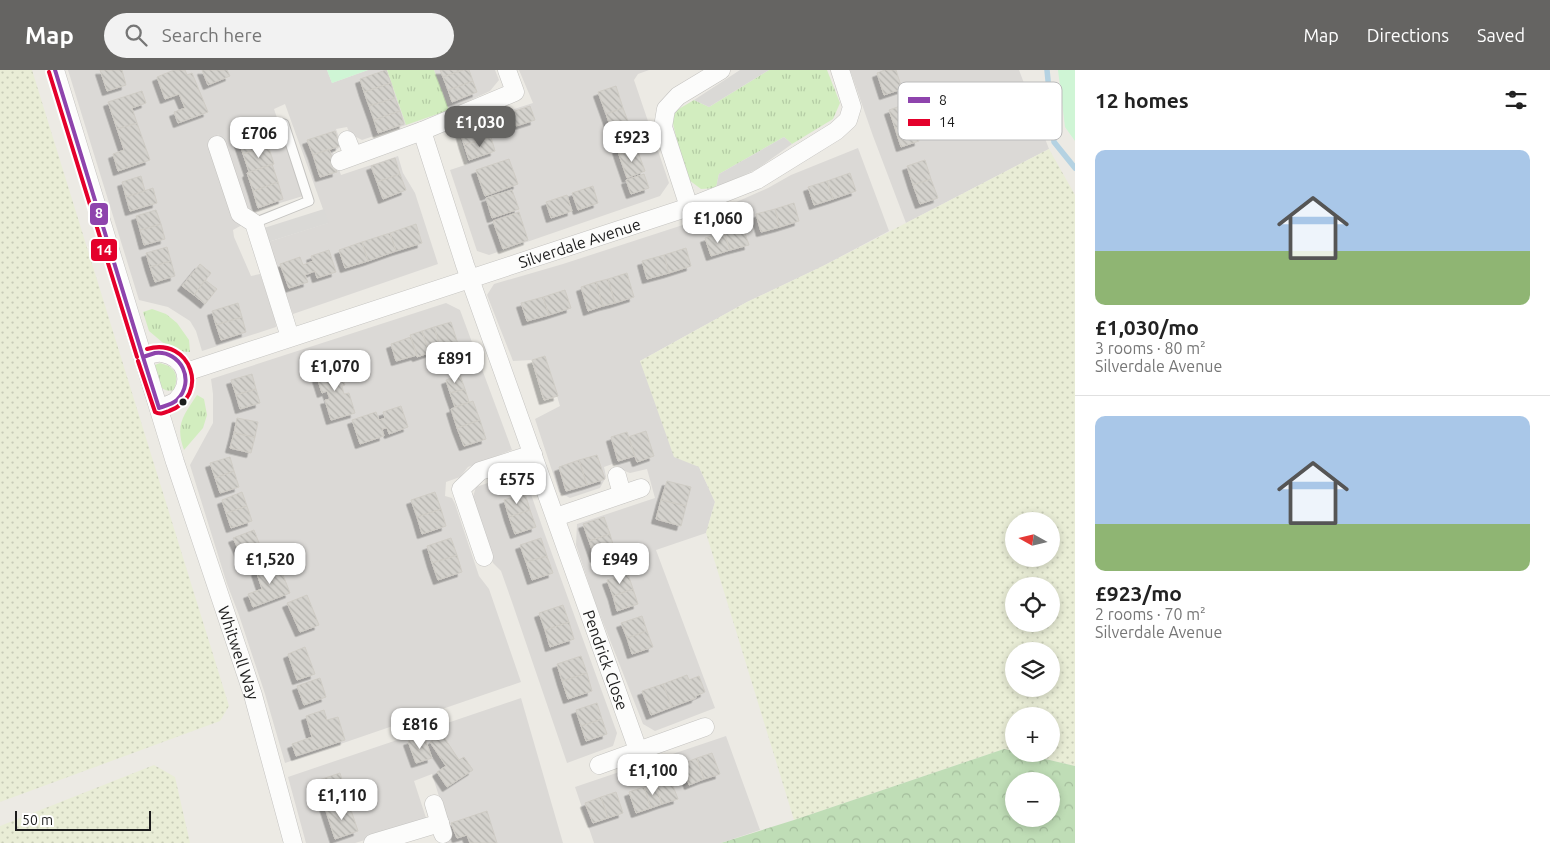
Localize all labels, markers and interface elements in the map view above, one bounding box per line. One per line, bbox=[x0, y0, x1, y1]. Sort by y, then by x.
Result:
search box bbox=[104, 13, 454, 58]
icon: search bbox=[122, 21, 150, 49]
text: Map bbox=[25, 22, 74, 49]
text: Search here bbox=[162, 24, 262, 46]
text: Map bbox=[1303, 25, 1339, 45]
text: Directions bbox=[1367, 25, 1449, 45]
text: Saved bbox=[1477, 25, 1525, 45]
legend bbox=[898, 82, 1062, 140]
icon: filters bbox=[1502, 86, 1530, 114]
text: 12 homes bbox=[1095, 88, 1189, 112]
text: 8 bbox=[939, 92, 947, 108]
pin: £1,030 bbox=[439, 106, 521, 148]
text: £1,030 bbox=[455, 113, 505, 131]
text: 14 bbox=[939, 114, 955, 130]
pin: £706 bbox=[229, 116, 289, 159]
pin: £923 bbox=[602, 121, 662, 163]
text: £706 bbox=[241, 124, 277, 142]
text: £923 bbox=[614, 128, 650, 146]
icon: home bbox=[1268, 183, 1358, 273]
line badge: 8 bbox=[89, 202, 109, 226]
pin: £1,060 bbox=[677, 202, 759, 244]
text: 8 bbox=[95, 205, 103, 221]
text: £1,060 bbox=[693, 209, 743, 227]
street label: Silverdale Avenue bbox=[516, 215, 643, 271]
line badge: 14 bbox=[90, 238, 118, 262]
text: 14 bbox=[96, 242, 112, 258]
text: £1,030/mo bbox=[1095, 315, 1199, 339]
text: 3 rooms · 80 m² bbox=[1095, 339, 1206, 357]
pin: £891 bbox=[425, 342, 485, 384]
text: £891 bbox=[437, 349, 473, 367]
pin: £1,070 bbox=[294, 350, 376, 392]
text: £1,070 bbox=[310, 357, 360, 375]
text: Silverdale Avenue bbox=[1095, 357, 1222, 375]
unlabelled marker bbox=[178, 397, 188, 407]
icon: home bbox=[1268, 448, 1358, 538]
pin: £575 bbox=[487, 462, 547, 505]
text: £575 bbox=[499, 470, 535, 488]
north arrow bbox=[1005, 512, 1060, 568]
map controls bbox=[1005, 512, 1060, 827]
pin: £1,520 bbox=[229, 542, 311, 585]
pin: £949 bbox=[590, 542, 650, 585]
text: £1,520 bbox=[245, 550, 295, 568]
text: £949 bbox=[602, 550, 638, 568]
button: locate bbox=[1005, 577, 1060, 632]
text: £923/mo bbox=[1095, 581, 1182, 605]
street label: Whitwell Way bbox=[215, 603, 263, 702]
text: 2 rooms · 70 m² bbox=[1095, 605, 1206, 623]
street label: Pendrick Close bbox=[580, 607, 632, 712]
text: Silverdale Avenue bbox=[1095, 623, 1222, 641]
button: layers bbox=[1005, 642, 1060, 697]
button: + bbox=[1005, 707, 1060, 762]
pin: £816 bbox=[390, 708, 450, 750]
text: £816 bbox=[402, 715, 438, 733]
pin: £1,100 bbox=[612, 754, 694, 796]
text: £1,100 bbox=[628, 761, 678, 779]
button: − bbox=[1005, 772, 1060, 827]
pin: £1,110 bbox=[301, 778, 383, 821]
text: £1,110 bbox=[317, 786, 367, 804]
scale bar bbox=[15, 808, 151, 831]
text: 50 m bbox=[22, 812, 53, 828]

